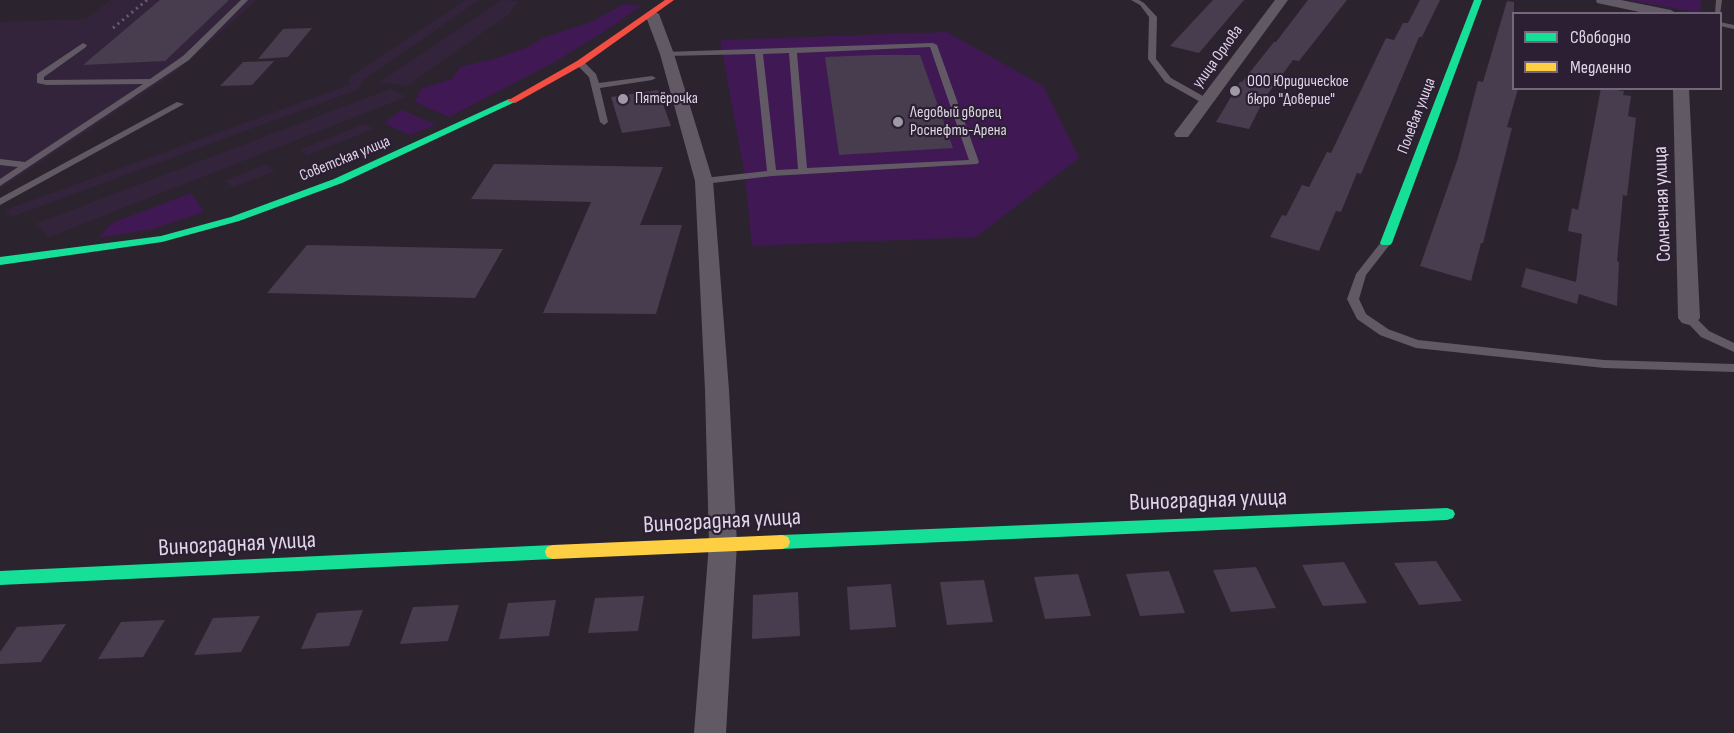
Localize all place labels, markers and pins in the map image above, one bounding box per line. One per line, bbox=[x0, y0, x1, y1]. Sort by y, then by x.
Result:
place label: ООО Юридическое бюро "Доверие" bbox=[1247, 72, 1349, 110]
marker: ООО Юридическое бюро "Доверие" bbox=[1228, 84, 1242, 98]
place label: Пятёрочка bbox=[635, 89, 698, 109]
marker: Пятёрочка bbox=[616, 92, 630, 106]
place label: Ледовый дворец Роснефть-Арена bbox=[910, 103, 1007, 141]
marker: Ледовый дворец Роснефть-Арена bbox=[891, 115, 905, 129]

